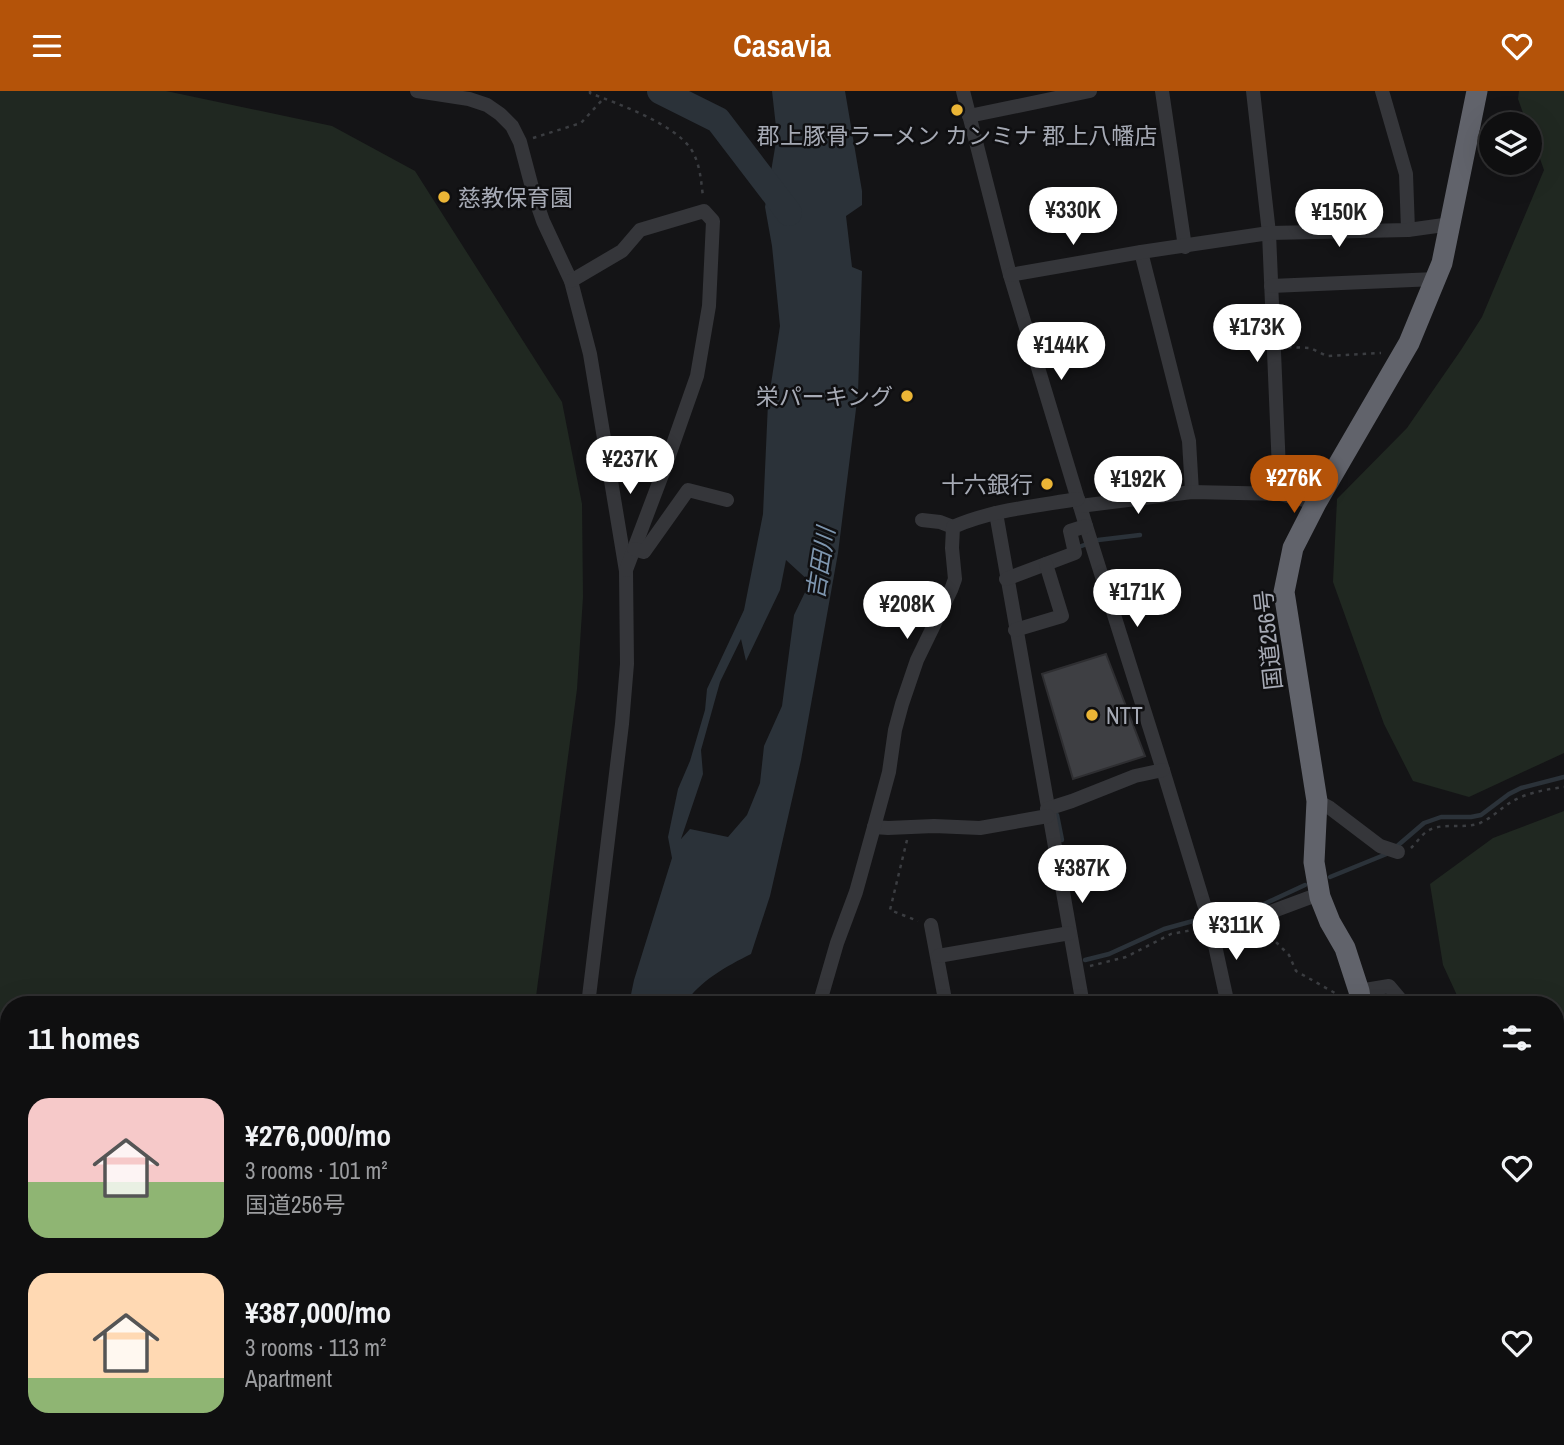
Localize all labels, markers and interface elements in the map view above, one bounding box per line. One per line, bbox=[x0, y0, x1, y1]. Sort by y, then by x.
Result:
text: Casavia bbox=[733, 24, 831, 67]
icon: menu bbox=[28, 27, 66, 65]
icon: heart bbox=[1498, 27, 1536, 65]
marker: 郡上豚骨ラーメン カンミナ 郡上八幡店 bbox=[949, 102, 965, 118]
map controls bbox=[1479, 112, 1542, 175]
button: layers bbox=[1479, 112, 1542, 175]
place label: 郡上豚骨ラーメン カンミナ 郡上八幡店 bbox=[757, 120, 1157, 151]
place label: 慈教保育園 bbox=[458, 182, 573, 213]
pin: ¥330K bbox=[1024, 187, 1122, 247]
marker: 慈教保育園 bbox=[436, 189, 452, 205]
pin: ¥150K bbox=[1290, 190, 1388, 249]
text: ¥330K bbox=[1045, 194, 1101, 225]
text: ¥150K bbox=[1311, 196, 1367, 227]
pin: ¥173K bbox=[1208, 305, 1306, 364]
text: ¥173K bbox=[1229, 311, 1285, 342]
pin: ¥144K bbox=[1012, 323, 1110, 382]
text: ¥144K bbox=[1033, 329, 1089, 360]
place label: 栄パーキング bbox=[756, 381, 893, 412]
marker: 栄パーキング bbox=[899, 388, 915, 404]
pin: ¥237K bbox=[581, 437, 679, 496]
text: ¥237K bbox=[602, 443, 658, 474]
pin: ¥276K bbox=[1245, 455, 1343, 515]
pin: ¥192K bbox=[1089, 457, 1187, 516]
text: ¥276K bbox=[1266, 462, 1322, 493]
text: ¥192K bbox=[1110, 463, 1166, 494]
place label: 十六銀行 bbox=[941, 469, 1033, 500]
marker: 十六銀行 bbox=[1039, 476, 1055, 492]
water label: 吉田川 bbox=[799, 522, 842, 601]
pin: ¥171K bbox=[1088, 569, 1186, 629]
text: ¥171K bbox=[1109, 576, 1165, 607]
pin: ¥208K bbox=[858, 581, 956, 641]
text: ¥208K bbox=[879, 588, 935, 619]
street label: 国道256号 bbox=[1247, 588, 1289, 692]
place label: NTT bbox=[1106, 700, 1143, 731]
marker: NTT bbox=[1084, 707, 1100, 723]
pin: ¥387K bbox=[1033, 845, 1131, 905]
text: ¥387K bbox=[1054, 852, 1110, 883]
pin: ¥311K bbox=[1187, 903, 1285, 962]
text: ¥311K bbox=[1209, 909, 1263, 940]
text: 11 homes bbox=[28, 1018, 140, 1058]
icon: filters bbox=[1498, 1019, 1536, 1057]
text: ¥276,000/mo bbox=[245, 1115, 391, 1155]
icon: home bbox=[84, 1126, 168, 1210]
icon: heart bbox=[1498, 1149, 1536, 1187]
text: 3 rooms · 101 m² bbox=[245, 1155, 388, 1186]
text: 国道256号 bbox=[245, 1189, 345, 1220]
text: ¥387,000/mo bbox=[245, 1292, 391, 1332]
icon: home bbox=[84, 1301, 168, 1385]
icon: heart bbox=[1498, 1324, 1536, 1362]
text: 3 rooms · 113 m² bbox=[245, 1332, 386, 1363]
text: Apartment bbox=[245, 1363, 332, 1394]

